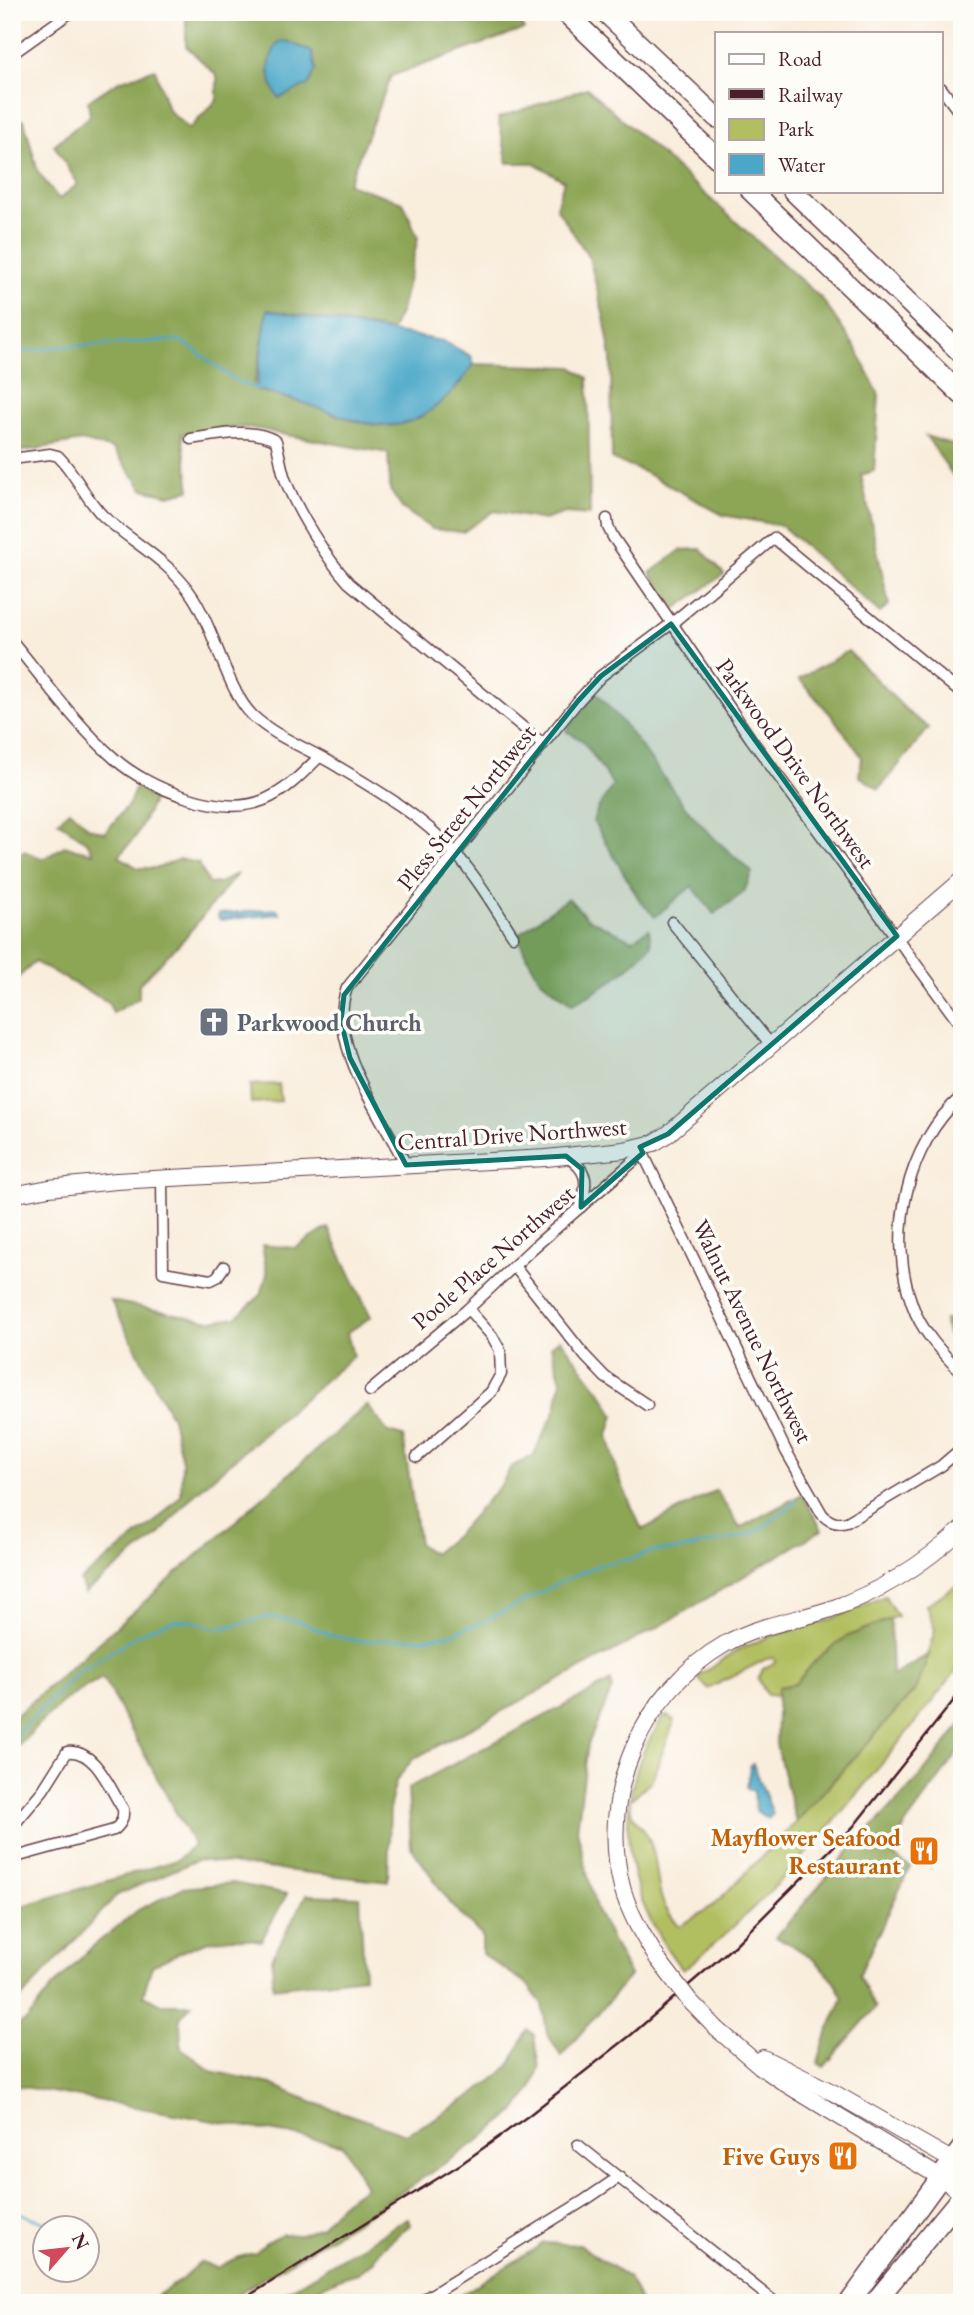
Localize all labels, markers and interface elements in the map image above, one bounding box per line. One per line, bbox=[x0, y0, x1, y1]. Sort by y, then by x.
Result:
legend bbox=[715, 32, 942, 192]
text: Road bbox=[778, 45, 822, 72]
text: Railway bbox=[778, 81, 844, 108]
text: Park bbox=[778, 115, 815, 142]
text: Water bbox=[778, 151, 825, 178]
street label: Parkwood Drive Northwest bbox=[709, 652, 883, 874]
street label: Pless Street Northwest bbox=[389, 717, 543, 896]
church icon: Parkwood Church bbox=[197, 1005, 231, 1039]
place label: Parkwood Church bbox=[237, 1007, 422, 1038]
street label: Central Drive Northwest bbox=[396, 1111, 628, 1157]
street label: Poole Place Northwest bbox=[405, 1177, 581, 1336]
street label: Walnut Avenue Northwest bbox=[685, 1214, 821, 1448]
place label: Mayflower Seafood Restaurant bbox=[710, 1822, 902, 1881]
restaurant icon: Mayflower Seafood Restaurant bbox=[907, 1834, 941, 1868]
restaurant icon: Five Guys bbox=[826, 2139, 860, 2173]
place label: Five Guys bbox=[722, 2141, 820, 2173]
north arrow bbox=[32, 2214, 102, 2284]
text: N bbox=[66, 2229, 96, 2254]

